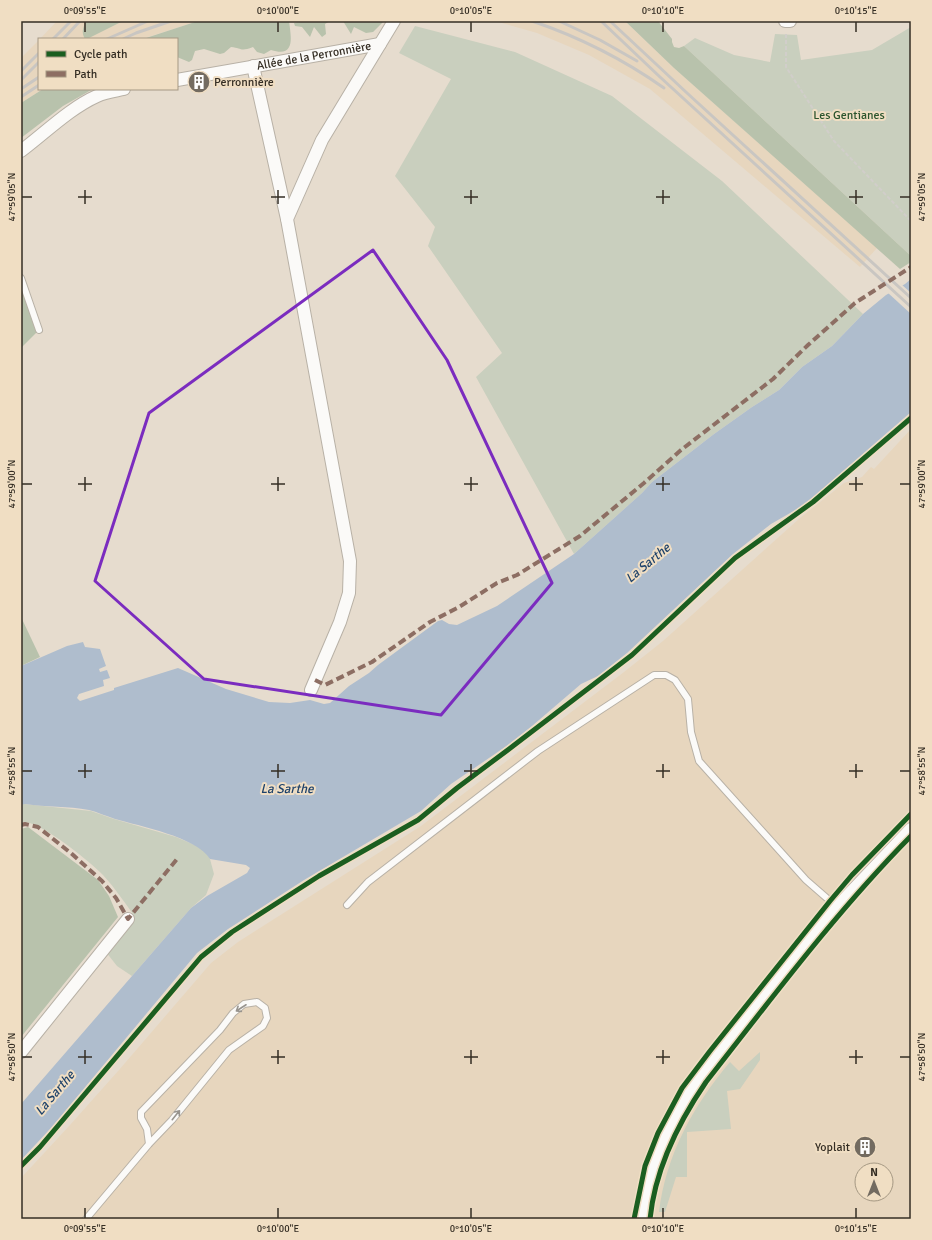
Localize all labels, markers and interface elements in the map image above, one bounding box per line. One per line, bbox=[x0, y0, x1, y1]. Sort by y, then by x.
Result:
text: 0°09'55"E bbox=[64, 5, 106, 17]
text: 0°10'00"E bbox=[257, 5, 299, 17]
text: 0°10'05"E bbox=[450, 5, 492, 17]
text: 0°10'10"E bbox=[642, 5, 684, 17]
text: 0°10'15"E bbox=[835, 5, 877, 17]
legend bbox=[38, 38, 178, 90]
street label: Allée de la Perronnière bbox=[255, 38, 372, 73]
text: Cycle path bbox=[74, 47, 127, 62]
text: Path bbox=[74, 67, 97, 82]
building icon: Perronnière bbox=[186, 69, 212, 95]
place label: Perronnière bbox=[214, 75, 274, 90]
park label: Les Gentianes bbox=[813, 108, 885, 123]
text: 47°59'05"N bbox=[6, 173, 18, 221]
text: 47°59'05"N bbox=[916, 173, 928, 221]
text: 47°59'00"N bbox=[6, 460, 18, 508]
text: 47°59'00"N bbox=[916, 460, 928, 508]
water label: La Sarthe bbox=[623, 539, 675, 586]
text: 47°58'55"N bbox=[6, 747, 18, 795]
text: 47°58'55"N bbox=[916, 747, 928, 795]
water label: La Sarthe bbox=[260, 781, 315, 797]
one-way arrow bbox=[236, 1004, 247, 1012]
text: 47°58'50"N bbox=[6, 1033, 18, 1081]
text: 47°58'50"N bbox=[916, 1033, 928, 1081]
water label: La Sarthe bbox=[32, 1066, 79, 1118]
one-way arrow bbox=[171, 1110, 180, 1121]
building icon: Yoplait bbox=[852, 1134, 878, 1160]
place label: Yoplait bbox=[815, 1140, 850, 1155]
north arrow bbox=[854, 1162, 894, 1202]
text: N bbox=[870, 1166, 878, 1179]
text: 0°09'55"E bbox=[64, 1223, 106, 1235]
text: 0°10'00"E bbox=[257, 1223, 299, 1235]
text: 0°10'05"E bbox=[450, 1223, 492, 1235]
text: 0°10'10"E bbox=[642, 1223, 684, 1235]
text: 0°10'15"E bbox=[835, 1223, 877, 1235]

